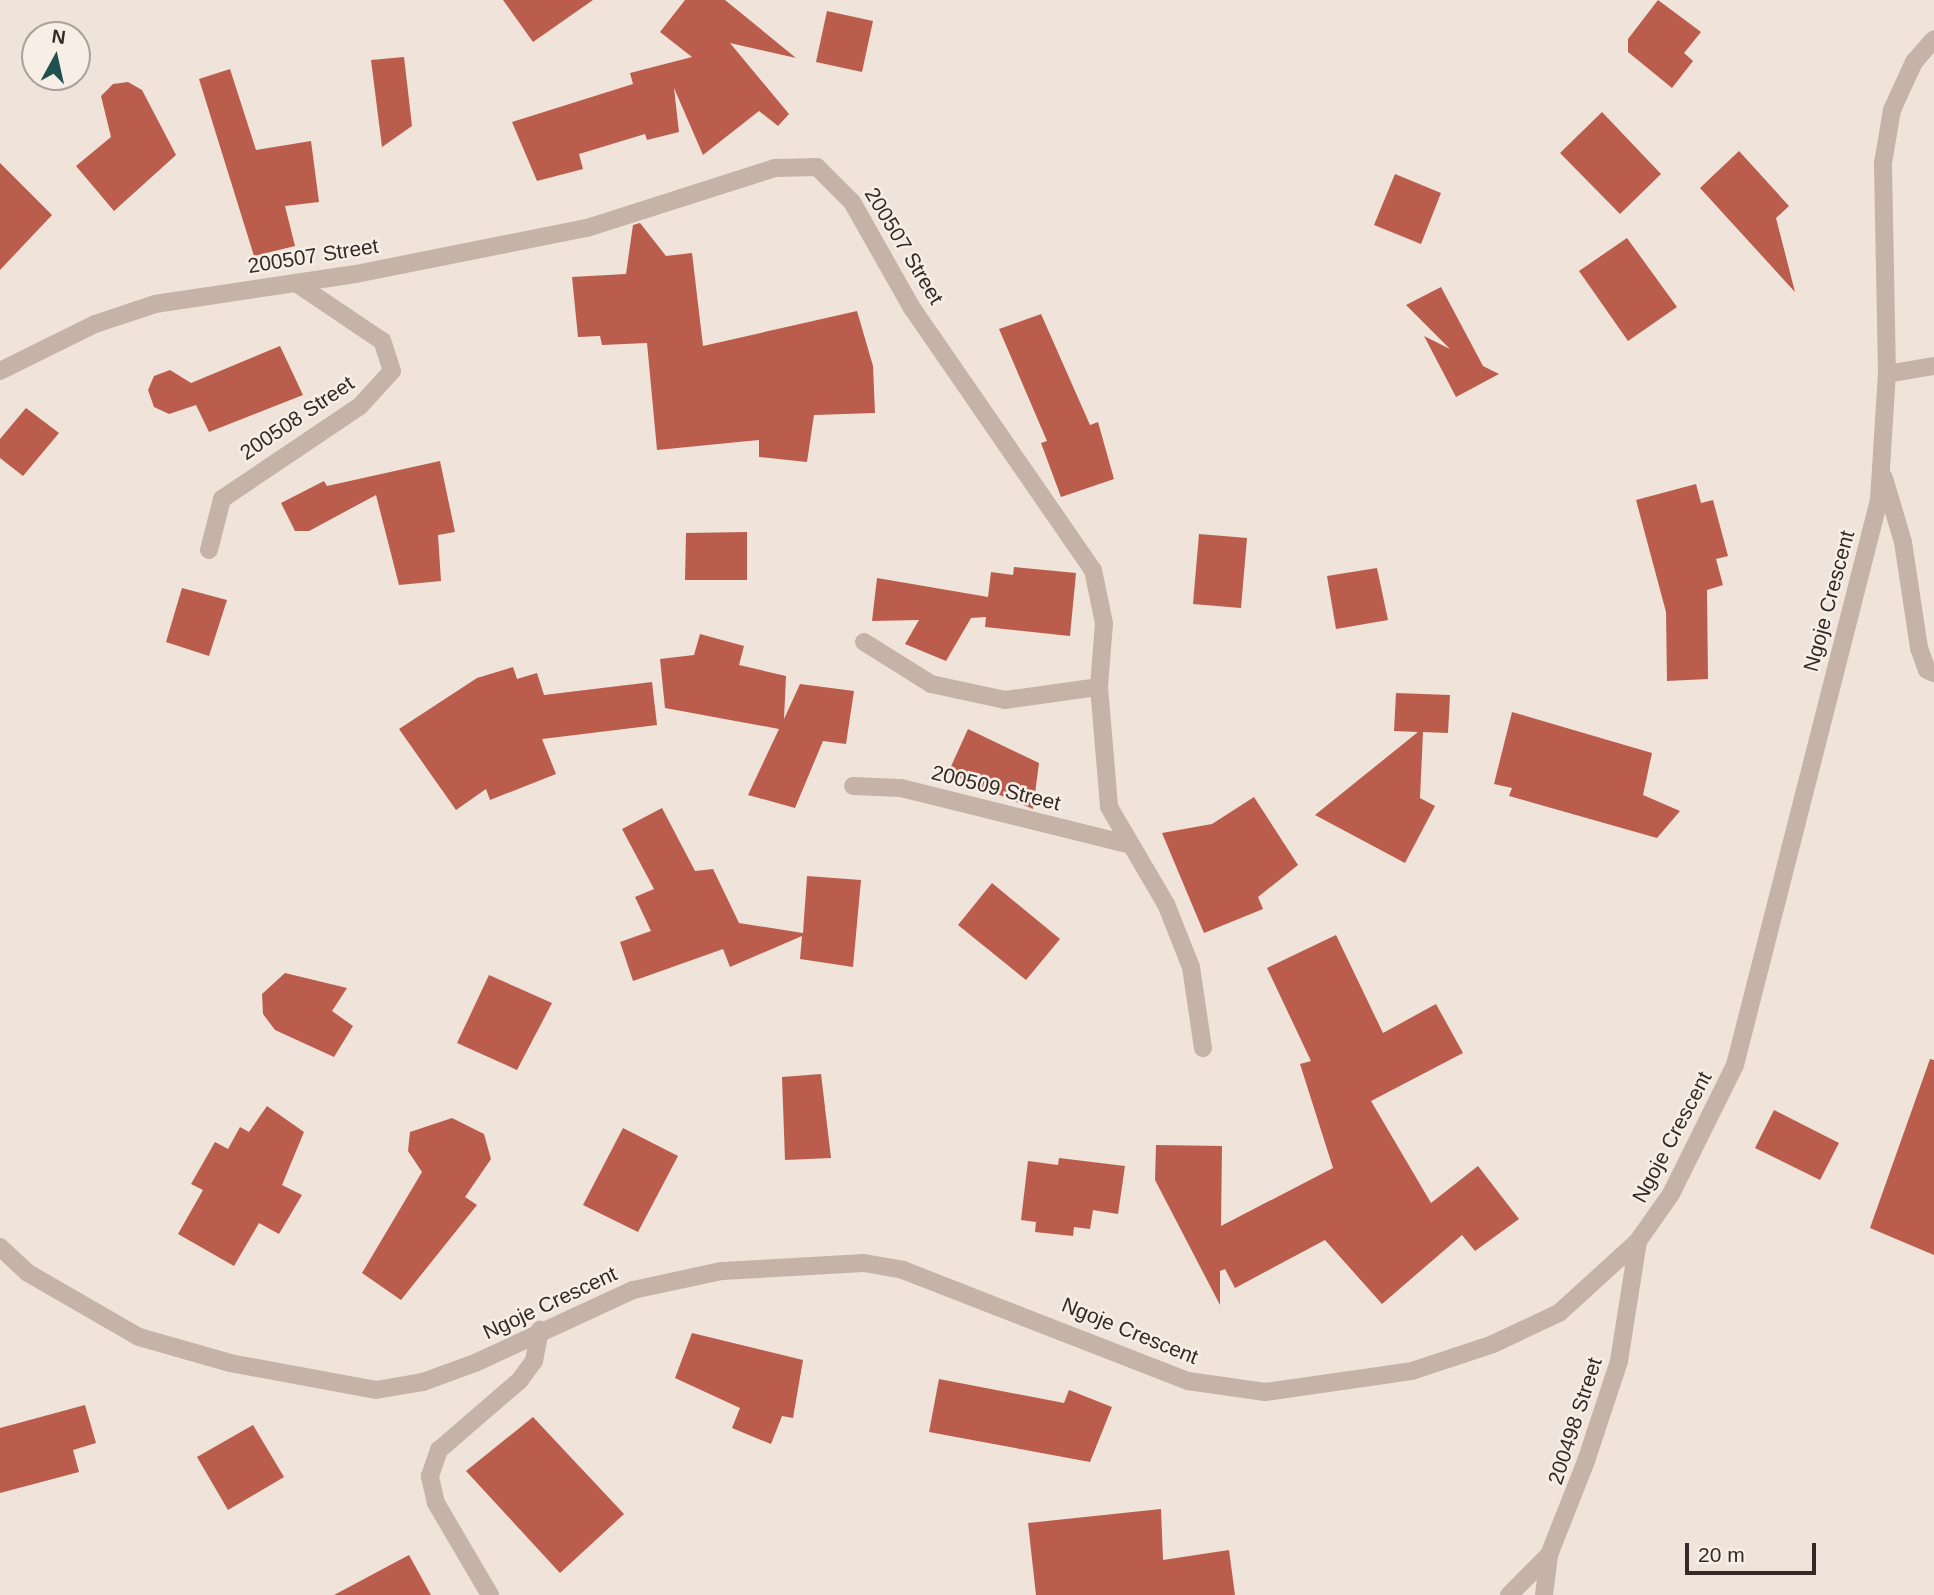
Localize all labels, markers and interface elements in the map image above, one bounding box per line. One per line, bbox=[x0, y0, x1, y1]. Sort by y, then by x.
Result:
north arrow bbox=[21, 21, 91, 91]
text: N bbox=[50, 25, 67, 48]
street label: 200507 Street bbox=[859, 183, 949, 309]
street label: 200507 Street bbox=[246, 233, 380, 279]
street label: 200508 Street bbox=[235, 371, 359, 465]
street label: Ngoje Crescent bbox=[1798, 528, 1860, 674]
street label: 200509 Street bbox=[929, 760, 1063, 816]
street label: Ngoje Crescent bbox=[1627, 1067, 1717, 1207]
street label: Ngoje Crescent bbox=[479, 1261, 621, 1345]
street label: Ngoje Crescent bbox=[1058, 1292, 1202, 1370]
street label: 200498 Street bbox=[1543, 1354, 1607, 1488]
scale bar bbox=[1689, 1528, 1820, 1572]
text: 20 m bbox=[1698, 1543, 1745, 1566]

